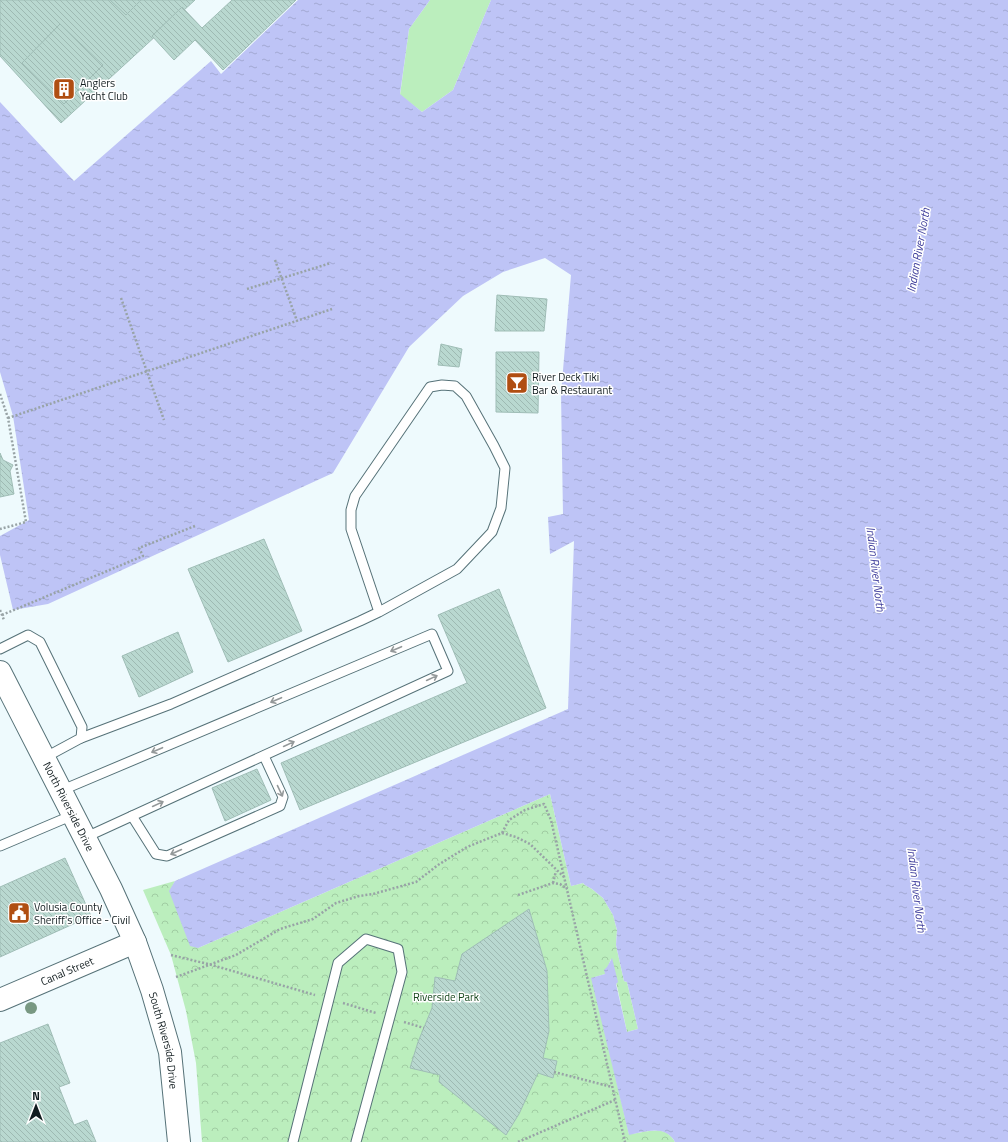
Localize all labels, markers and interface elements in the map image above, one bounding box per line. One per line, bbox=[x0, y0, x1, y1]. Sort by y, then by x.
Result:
place label: Anglers Yacht Club bbox=[80, 75, 128, 104]
building icon: Anglers Yacht Club bbox=[51, 76, 77, 102]
water label: Indian River North bbox=[901, 205, 935, 294]
place label: River Deck Tiki Bar & Restaurant bbox=[532, 369, 612, 398]
bar icon: River Deck Tiki Bar & Restaurant bbox=[504, 370, 530, 396]
water label: Indian River North bbox=[861, 525, 891, 614]
one-way arrow bbox=[390, 646, 402, 653]
one-way arrow bbox=[426, 674, 438, 681]
one-way arrow bbox=[271, 696, 283, 704]
one-way arrow bbox=[282, 740, 294, 747]
one-way arrow bbox=[151, 747, 163, 755]
street label: North Riverside Drive bbox=[39, 759, 99, 854]
one-way arrow bbox=[277, 785, 284, 797]
one-way arrow bbox=[151, 800, 163, 807]
water label: Indian River North bbox=[902, 846, 932, 935]
one-way arrow bbox=[171, 849, 183, 856]
place label: Volusia County Sheriff's Office - Civil bbox=[34, 899, 130, 928]
public building icon: Volusia County Sheriff's Office - Civil bbox=[6, 900, 32, 926]
street label: Canal Street bbox=[38, 953, 96, 989]
park label: Riverside Park bbox=[413, 989, 480, 1005]
street label: South Riverside Drive bbox=[145, 990, 182, 1090]
north arrow bbox=[16, 1086, 56, 1126]
text: N bbox=[32, 1088, 40, 1104]

